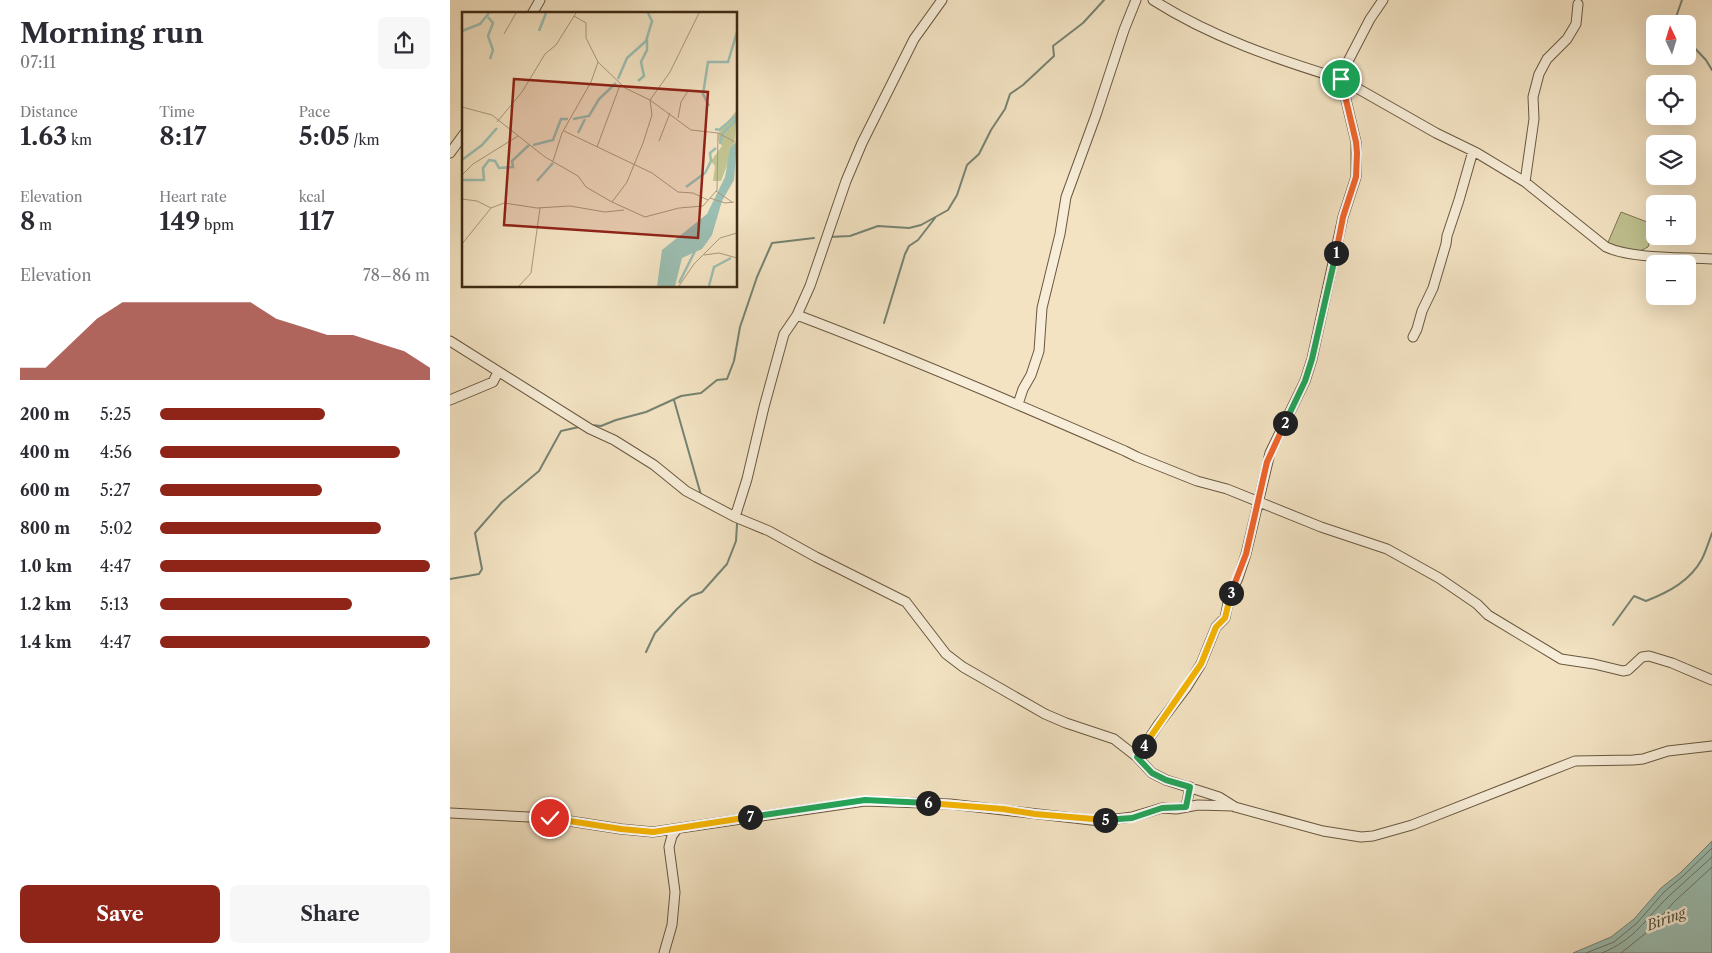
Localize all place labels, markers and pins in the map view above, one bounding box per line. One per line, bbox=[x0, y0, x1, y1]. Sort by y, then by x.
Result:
pin bbox=[1320, 58, 1362, 100]
pin: 1 bbox=[1324, 240, 1348, 266]
pin: 2 bbox=[1272, 410, 1298, 436]
pin: 3 bbox=[1218, 580, 1244, 606]
pin: 4 bbox=[1132, 734, 1156, 758]
pin: 6 bbox=[916, 790, 940, 816]
pin bbox=[529, 797, 571, 839]
pin: 7 bbox=[738, 804, 762, 830]
pin: 5 bbox=[1092, 808, 1118, 832]

